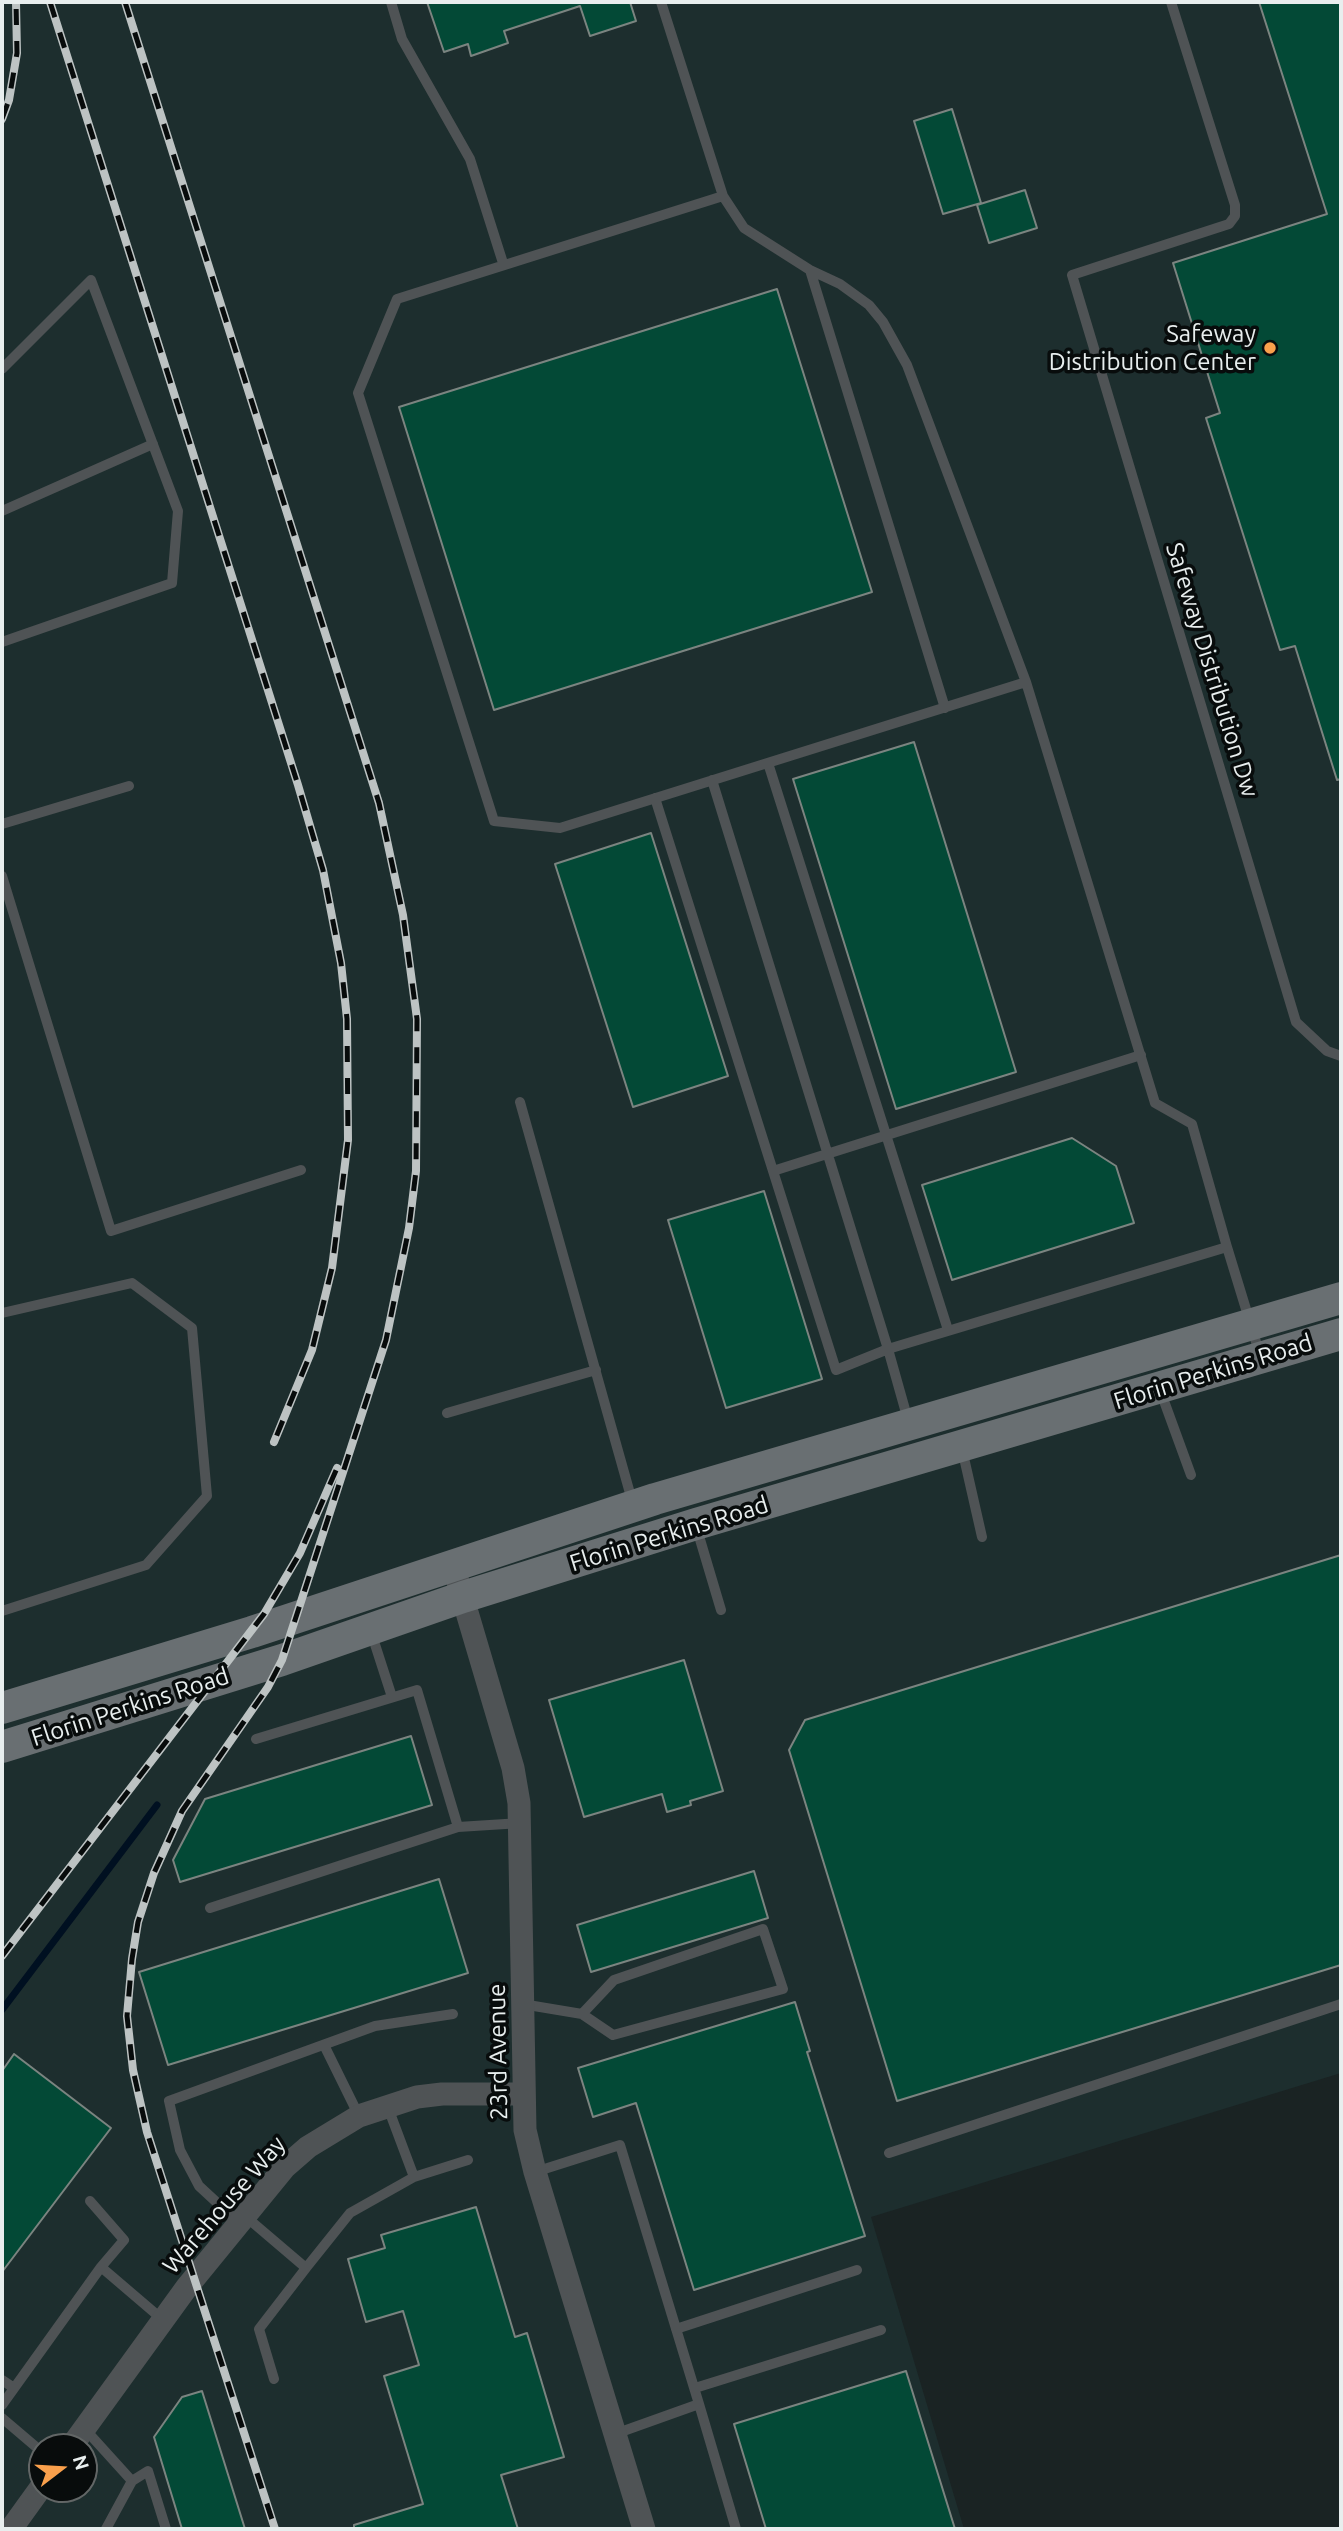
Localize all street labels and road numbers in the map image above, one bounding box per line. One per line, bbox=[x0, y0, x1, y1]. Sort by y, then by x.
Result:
street label: Safeway Distribution Dw bbox=[1160, 539, 1264, 801]
street label: Florin Perkins Road bbox=[1110, 1328, 1316, 1416]
street label: Florin Perkins Road bbox=[566, 1490, 772, 1578]
street label: Florin Perkins Road bbox=[28, 1661, 232, 1753]
street label: 23rd Avenue bbox=[482, 1983, 514, 2121]
street label: Warehouse Way bbox=[157, 2130, 291, 2280]

